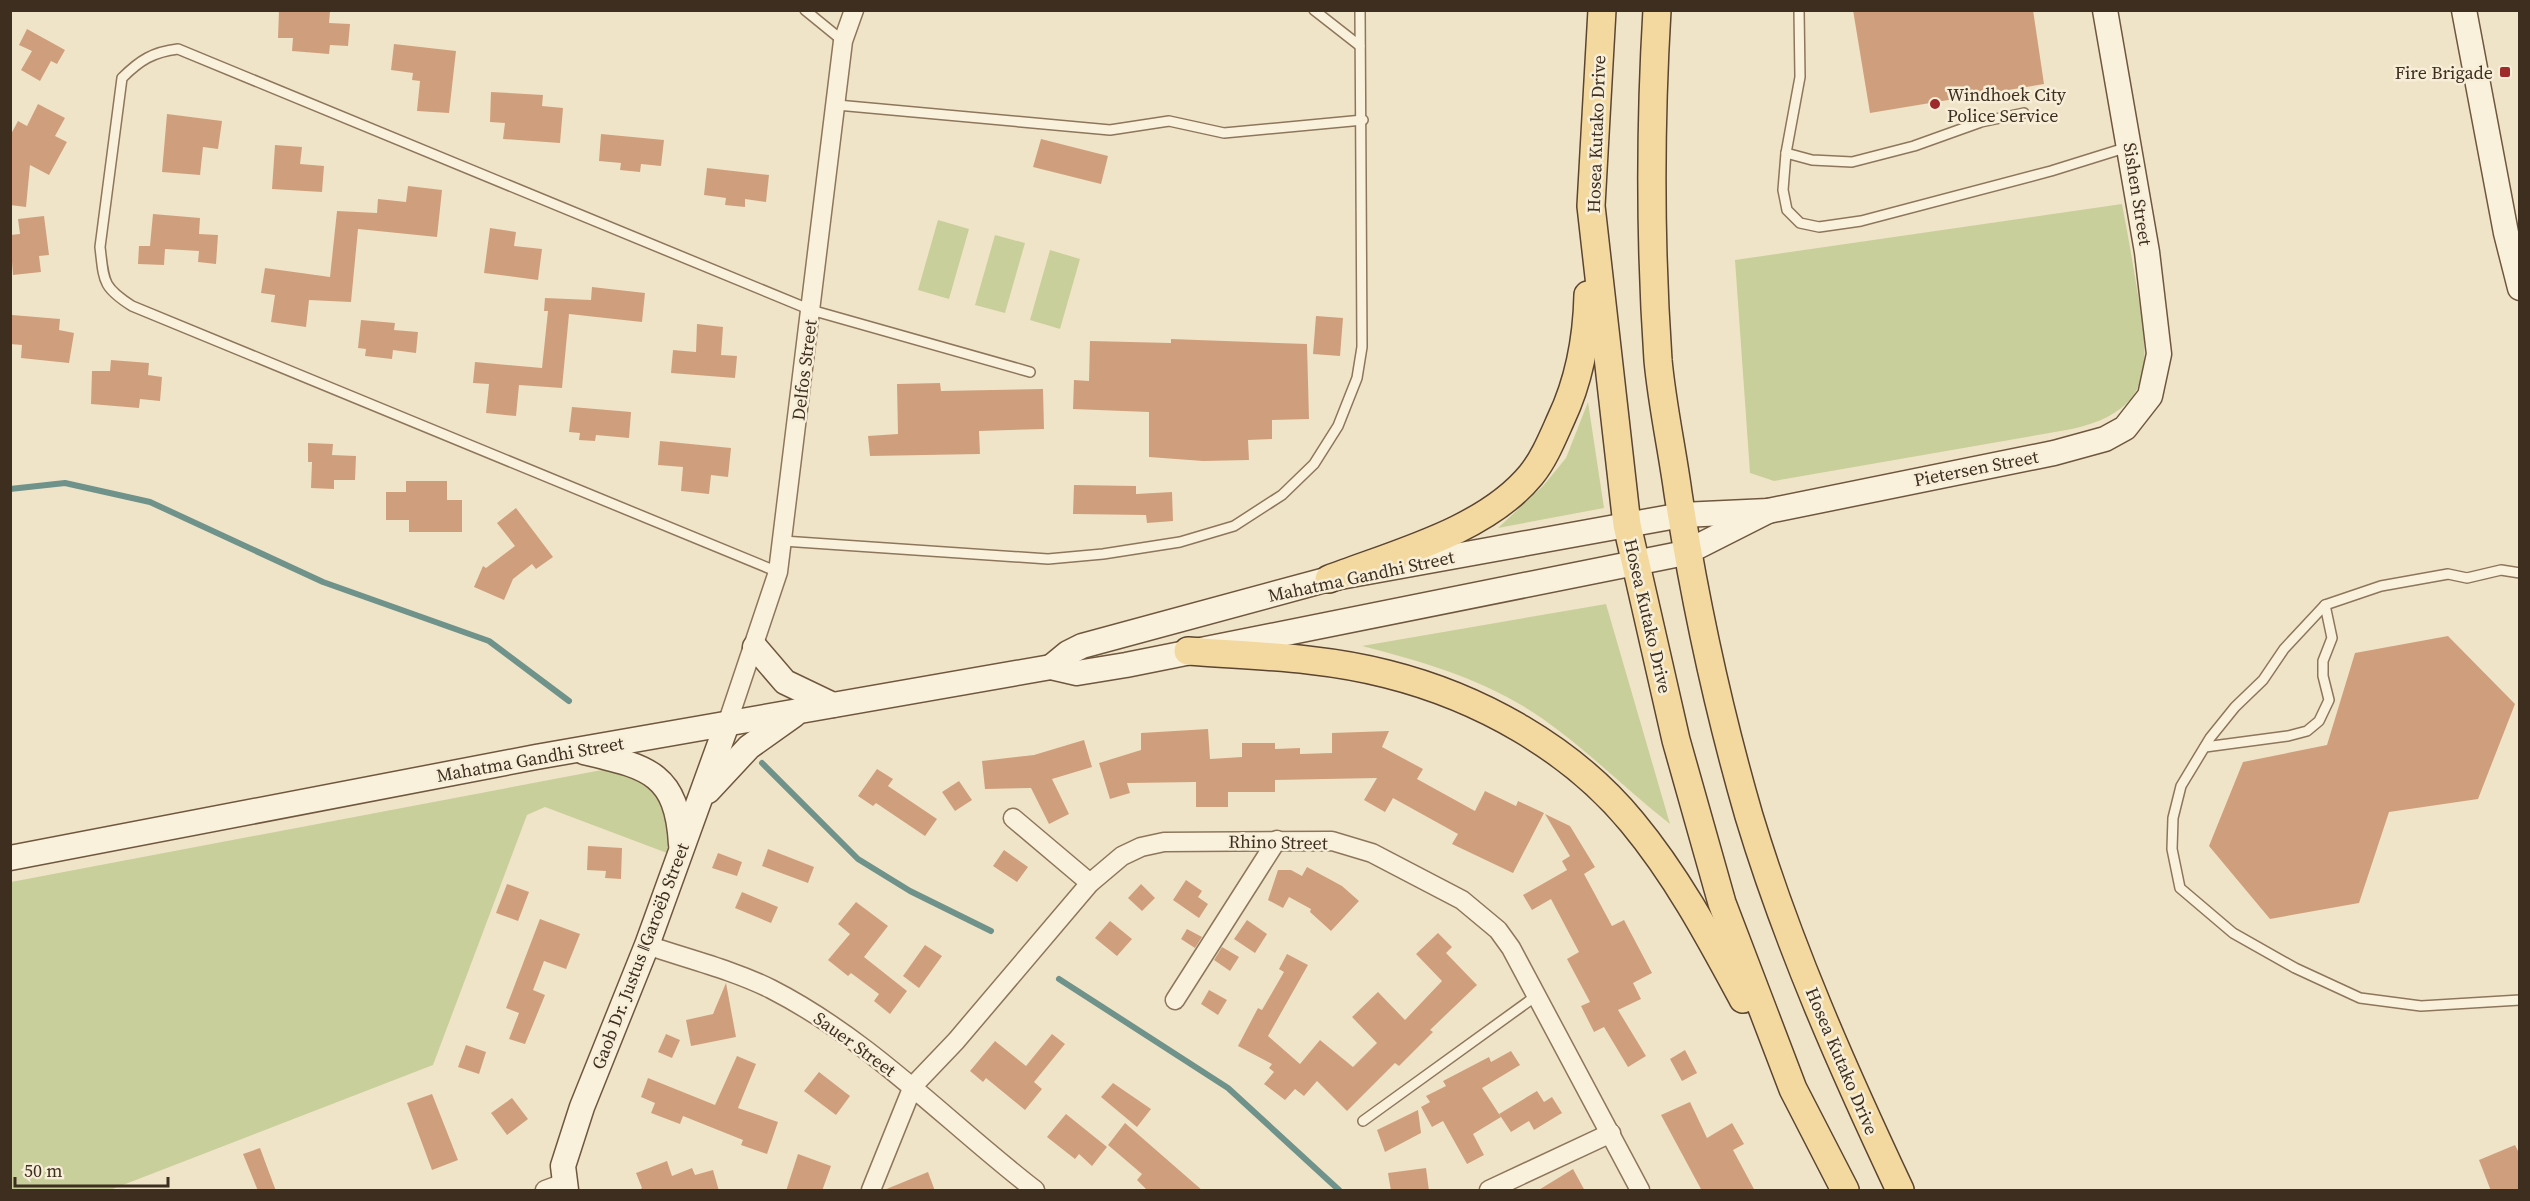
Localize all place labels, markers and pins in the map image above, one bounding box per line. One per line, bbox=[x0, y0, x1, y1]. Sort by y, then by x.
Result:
place label: Fire Brigade bbox=[2395, 60, 2493, 85]
marker: Fire Brigade bbox=[2498, 65, 2512, 79]
place label: Windhoek City Police Service bbox=[1947, 82, 2067, 128]
marker: Windhoek City Police Service bbox=[1928, 97, 1942, 111]

